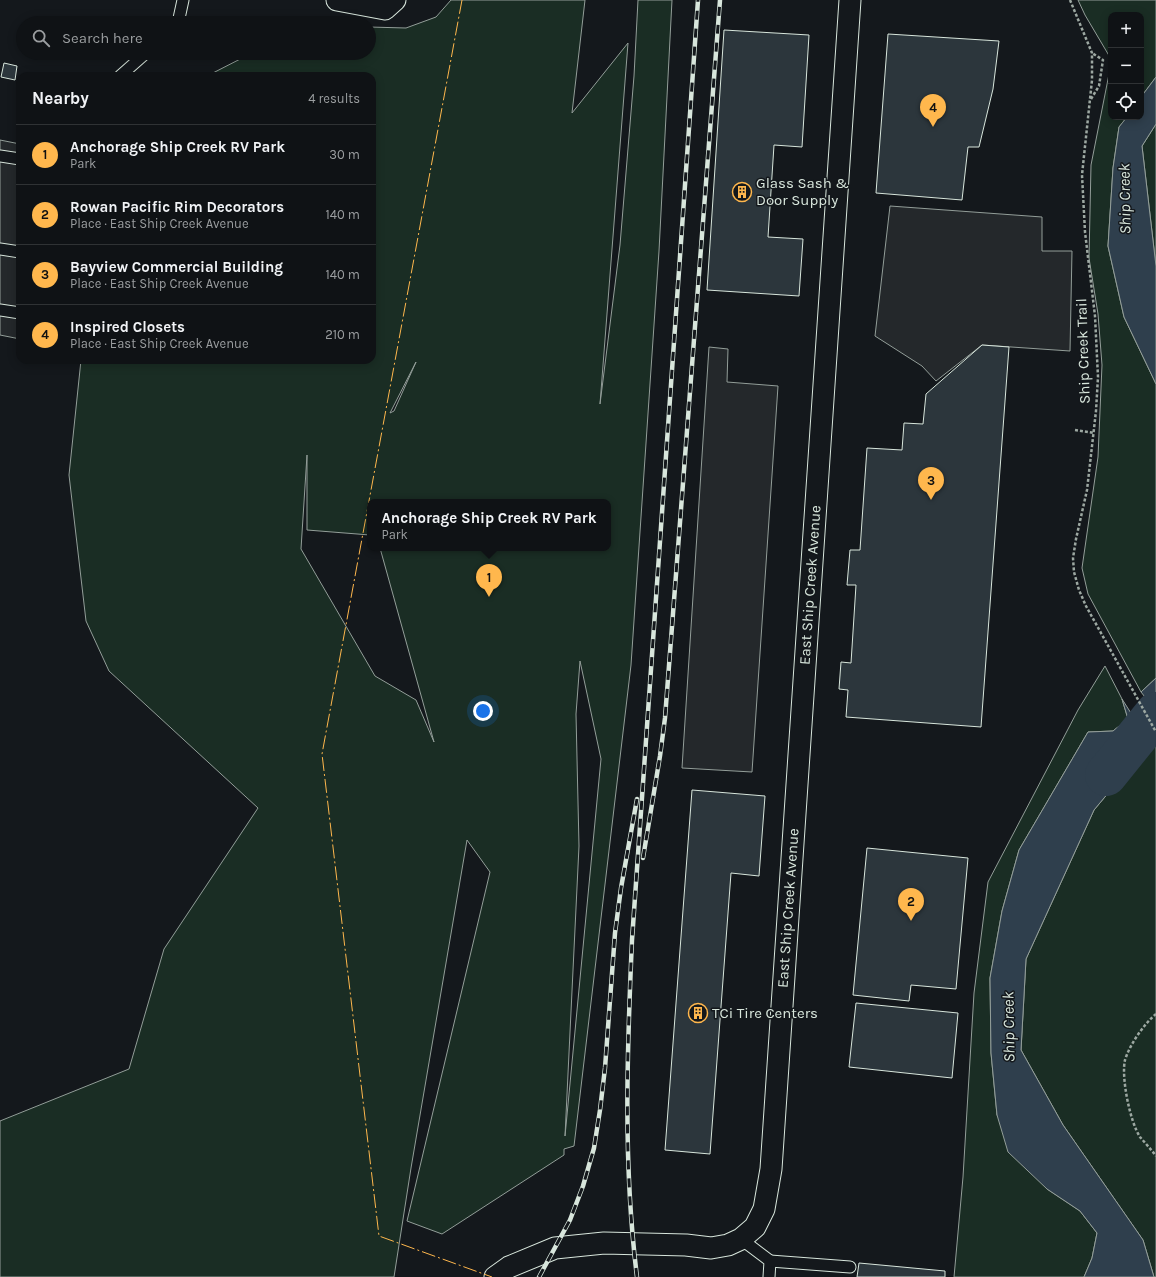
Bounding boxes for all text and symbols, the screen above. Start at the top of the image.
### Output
map controls [1108,12,1144,120]
button: + [1108,12,1144,48]
search box [16,16,376,60]
icon: search [30,27,52,49]
text: Search here [62,29,143,47]
button: − [1108,48,1144,84]
button: locate [1108,84,1144,120]
text: Nearby [32,88,89,108]
text: 4 results [308,91,360,106]
pin: 4 [920,94,946,127]
text: Anchorage Ship Creek RV Park [70,138,285,156]
text: 1 [43,147,47,162]
text: 30 m [329,147,360,162]
text: Park [70,156,96,171]
water label: Ship Creek [1114,162,1135,235]
place label: Glass Sash & Door Supply [756,174,849,209]
building icon: Glass Sash & Door Supply [731,181,753,203]
text: Rowan Pacific Rim Decorators [70,198,284,216]
text: 2 [41,207,49,222]
text: 140 m [325,207,360,222]
text: Place · East Ship Creek Avenue [70,216,249,231]
text: Bayview Commercial Building [70,258,283,276]
text: 3 [41,267,49,282]
text: 140 m [325,267,360,282]
text: Place · East Ship Creek Avenue [70,276,249,291]
street label: Ship Creek Trail [1072,298,1094,404]
text: Inspired Closets [70,318,185,336]
text: 4 [41,327,49,342]
text: 210 m [325,327,360,342]
text: Place · East Ship Creek Avenue [70,336,249,351]
pin: 3 [918,467,944,500]
popup [367,499,611,551]
street label: East Ship Creek Avenue [795,505,825,665]
text: Anchorage Ship Creek RV Park [381,509,597,527]
text: Park [381,527,408,542]
pin: 1 [476,564,502,597]
your location [473,701,493,721]
street label: East Ship Creek Avenue [773,828,803,988]
pin: 2 [898,888,924,921]
water label: Ship Creek [998,990,1019,1063]
building icon: TCi Tire Centers [687,1002,709,1024]
place label: TCi Tire Centers [712,1004,818,1022]

